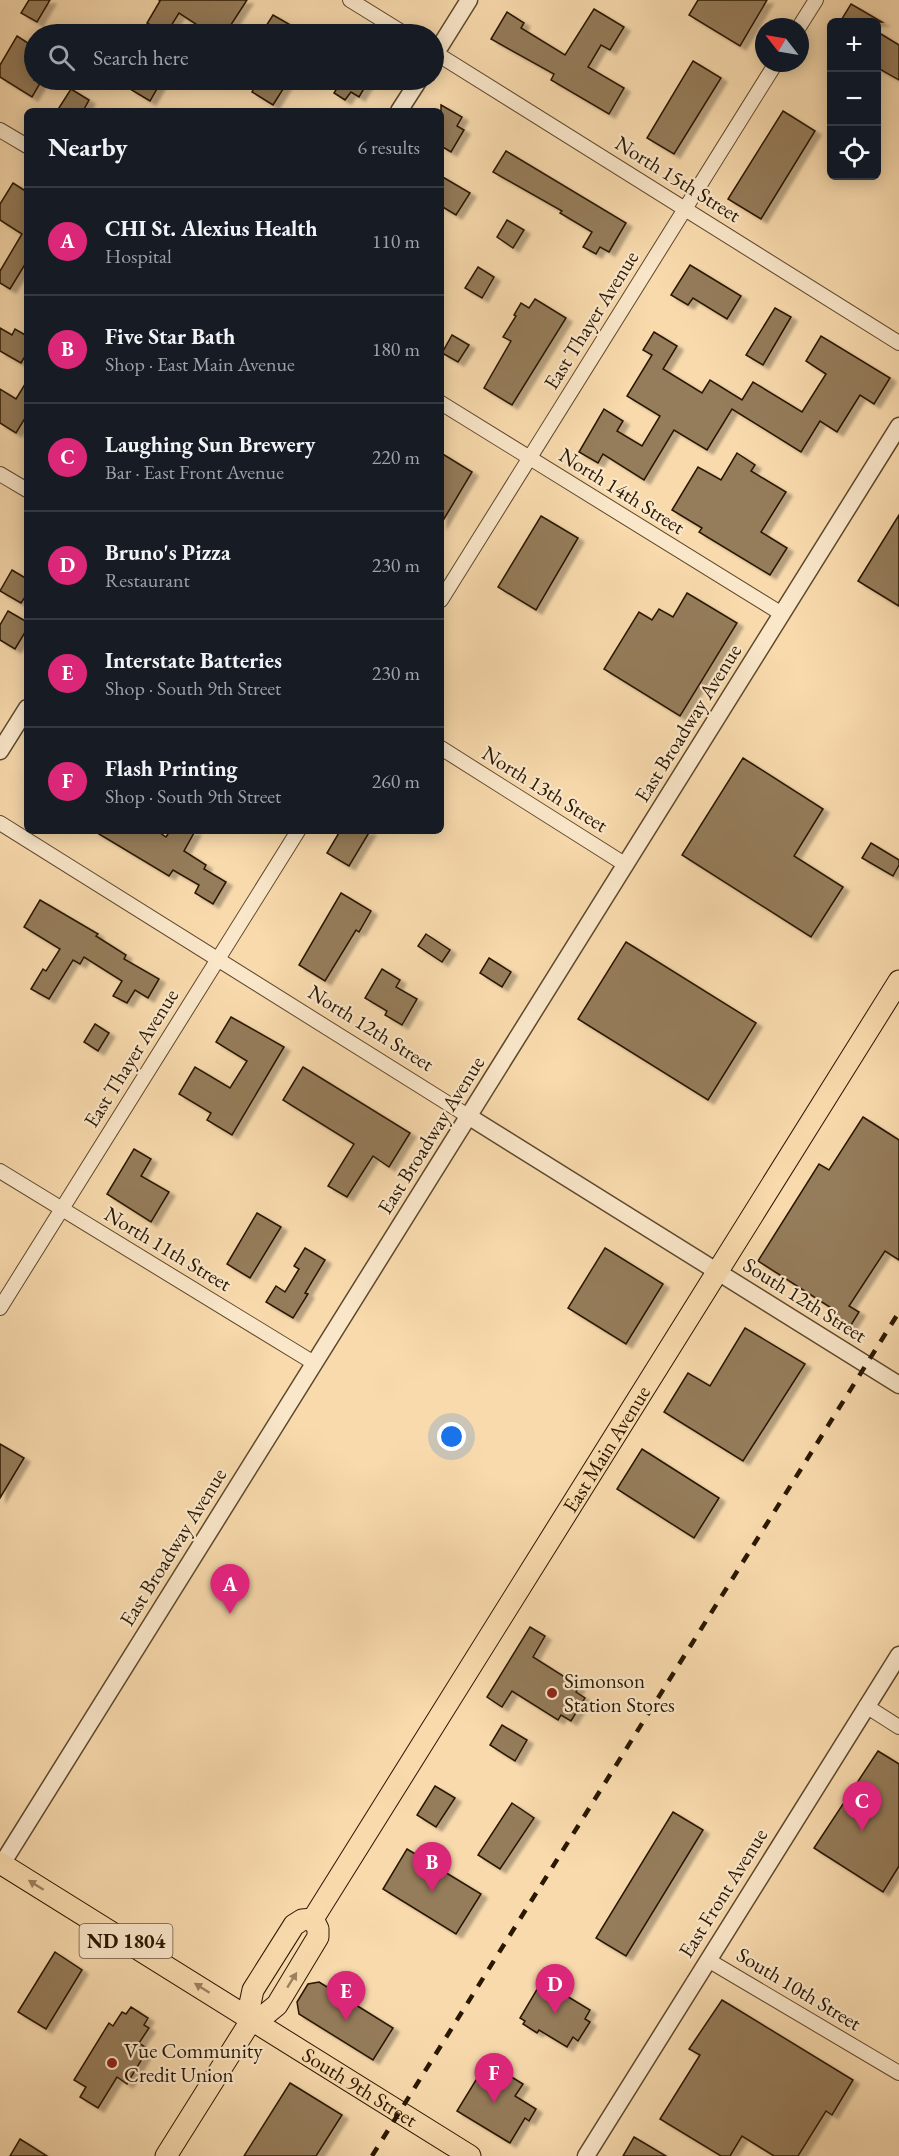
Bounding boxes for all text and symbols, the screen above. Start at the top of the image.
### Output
north arrow [755,18,809,72]
map controls [827,18,881,180]
button: + [827,18,881,72]
search box [24,24,444,90]
icon: search [45,41,78,74]
text: Search here [93,43,188,72]
button: − [827,72,881,126]
button: locate [827,126,881,180]
street label: North 15th Street [610,129,747,228]
text: Nearby [48,130,128,164]
text: 6 results [357,134,420,160]
text: CHI St. Alexius Health [105,214,318,243]
text: A [60,228,75,254]
text: 110 m [372,228,420,254]
text: Hospital [105,243,172,269]
street label: East Thayer Avenue [537,245,644,394]
text: Five Star Bath [105,322,235,351]
text: B [61,336,74,362]
text: 180 m [372,336,420,362]
text: Shop · East Main Avenue [105,351,295,377]
text: Laughing Sun Brewery [105,430,315,459]
street label: North 14th Street [554,441,691,540]
text: C [60,444,75,470]
text: 220 m [372,444,420,470]
text: Bar · East Front Avenue [105,459,284,485]
text: Bruno's Pizza [105,538,231,567]
text: D [60,552,75,578]
text: 230 m [372,552,420,578]
text: Restaurant [105,567,190,593]
street label: East Broadway Avenue [628,639,747,807]
text: Interstate Batteries [105,646,282,675]
text: E [62,660,73,686]
text: 230 m [372,660,420,686]
text: Shop · South 9th Street [105,675,281,701]
street label: North 13th Street [477,739,614,838]
text: Flash Printing [105,754,238,783]
text: F [62,768,73,794]
text: 260 m [372,768,420,794]
text: Shop · South 9th Street [105,783,281,809]
street label: North 12th Street [303,978,440,1077]
street label: East Thayer Avenue [77,983,184,1132]
street label: East Broadway Avenue [371,1051,490,1219]
street label: North 11th Street [100,1200,237,1297]
street label: South 12th Street [738,1251,872,1349]
street label: East Main Avenue [556,1380,656,1518]
your location [437,1422,466,1451]
street label: East Broadway Avenue [114,1463,232,1631]
pin: A [210,1564,250,1614]
place label: Simonson Station Stores [564,1667,675,1718]
marker: Simonson Station Stores [545,1686,559,1700]
pin: C [842,1782,882,1831]
street label: East Front Avenue [672,1823,773,1962]
pin: B [412,1842,452,1892]
one-way arrow [28,1880,44,1891]
road number: ND 1804 [80,1924,172,1958]
street label: South 10th Street [732,1941,867,2037]
pin: D [536,1964,574,2014]
one-way arrow [287,1972,298,1988]
pin: E [326,1972,366,2021]
one-way arrow [194,1982,210,1993]
place label: Vue Community Credit Union [124,2037,263,2088]
street label: South 9th Street [297,2041,423,2133]
pin: F [474,2054,514,2103]
marker: Vue Community Credit Union [105,2056,119,2070]

